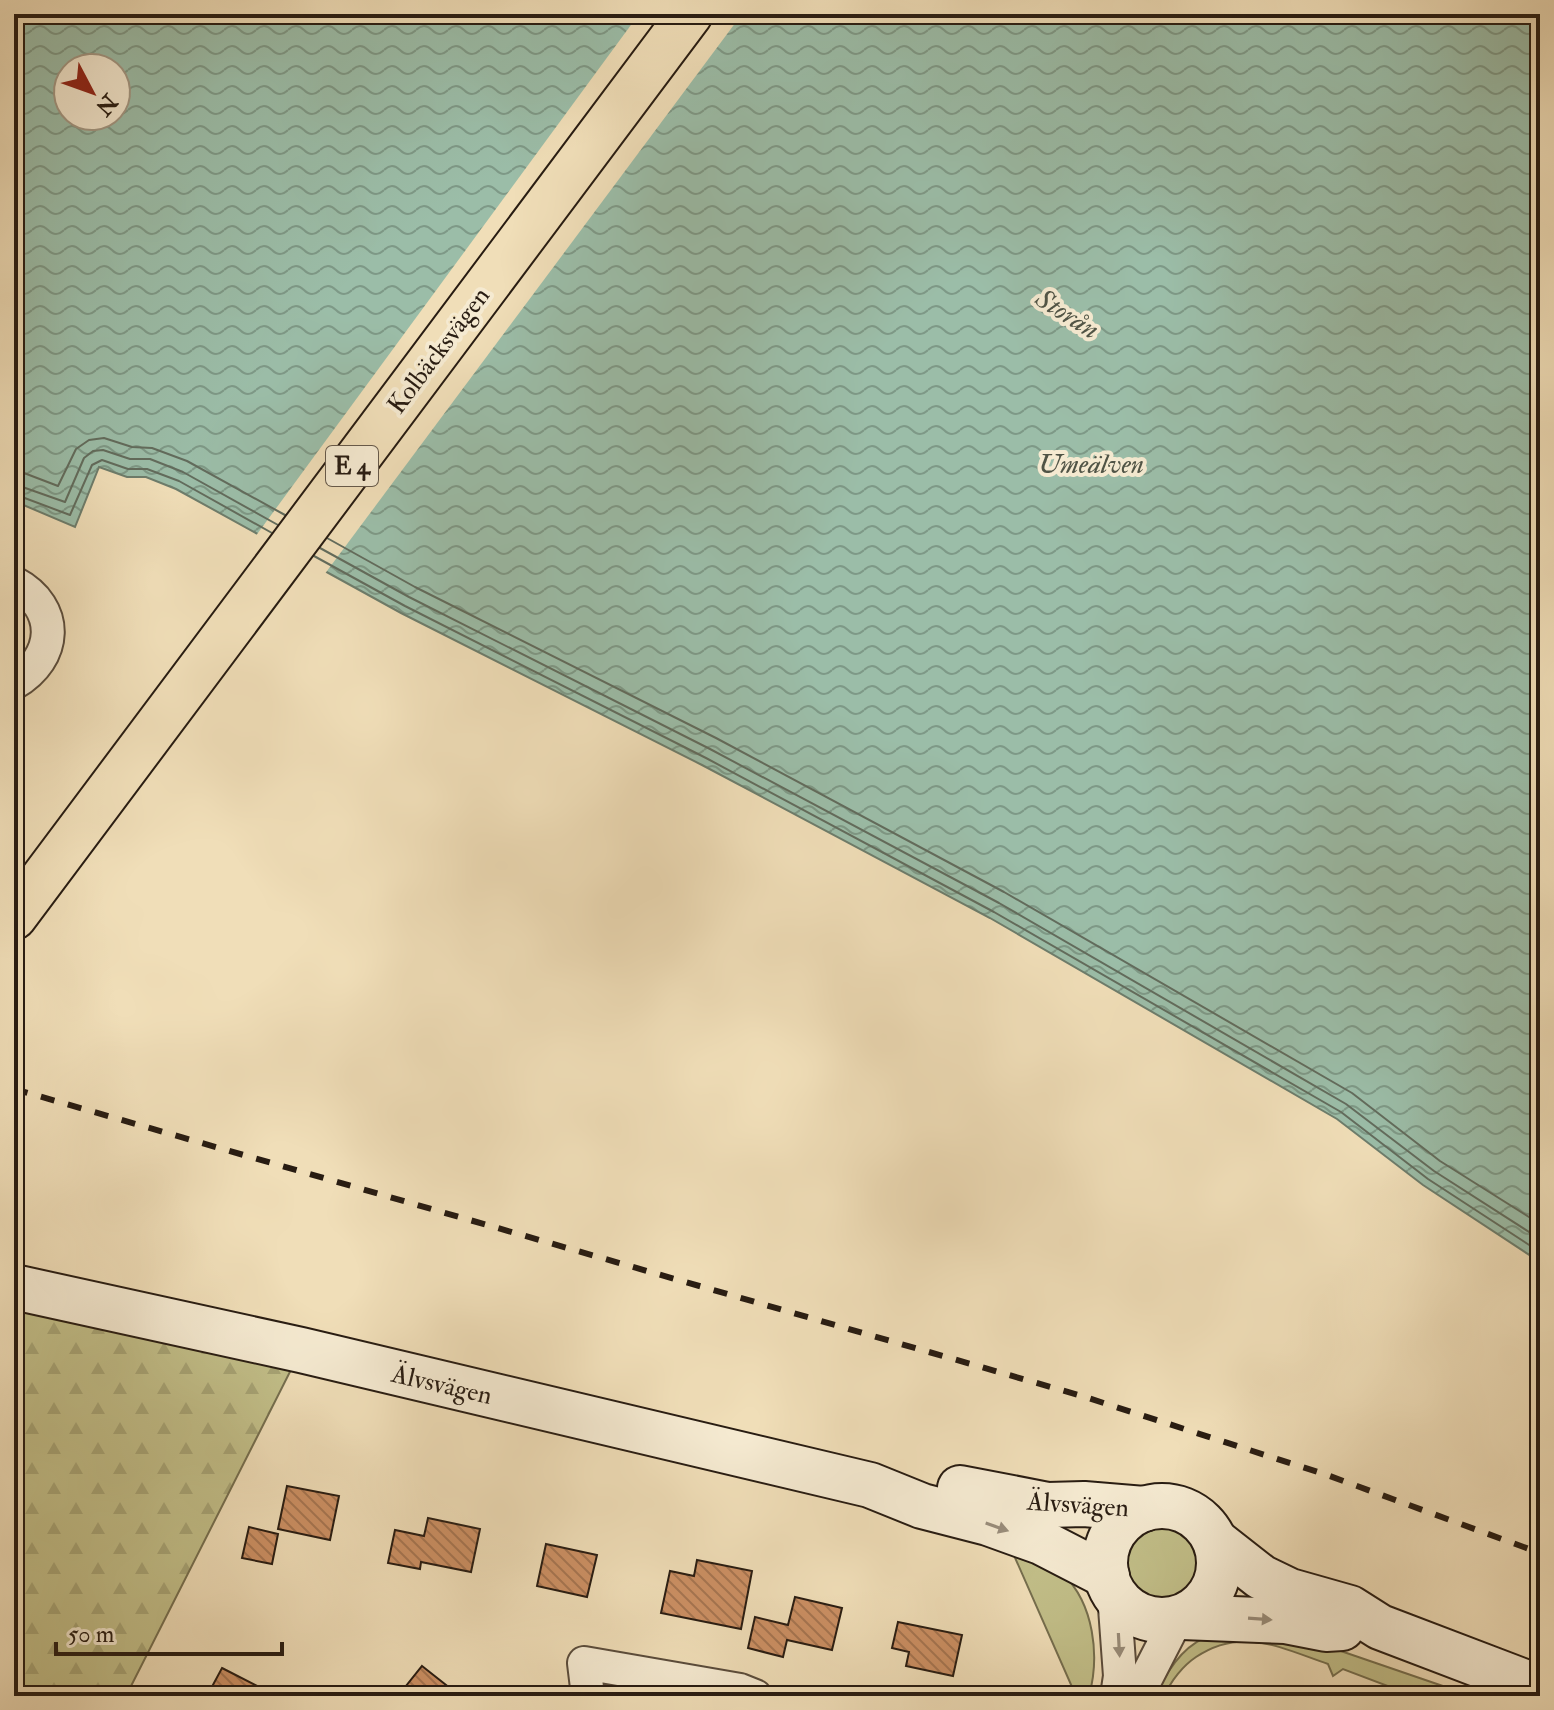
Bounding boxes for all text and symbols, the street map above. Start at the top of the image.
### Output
north arrow [52,52,132,132]
text: N [89,87,124,121]
street label: Kolbäcksvägen [381,281,497,420]
water label: Storån [1028,281,1106,347]
road number: E 4 [326,446,378,486]
water label: Umeälven [1038,447,1144,482]
street label: Älvsvägen [387,1357,495,1412]
street label: Älvsvägen [1025,1484,1130,1525]
one-way arrow [985,1521,1009,1533]
scale bar [56,1606,282,1656]
one-way arrow [1248,1613,1273,1626]
text: 50 m [68,1619,115,1650]
one-way arrow [1112,1633,1125,1658]

